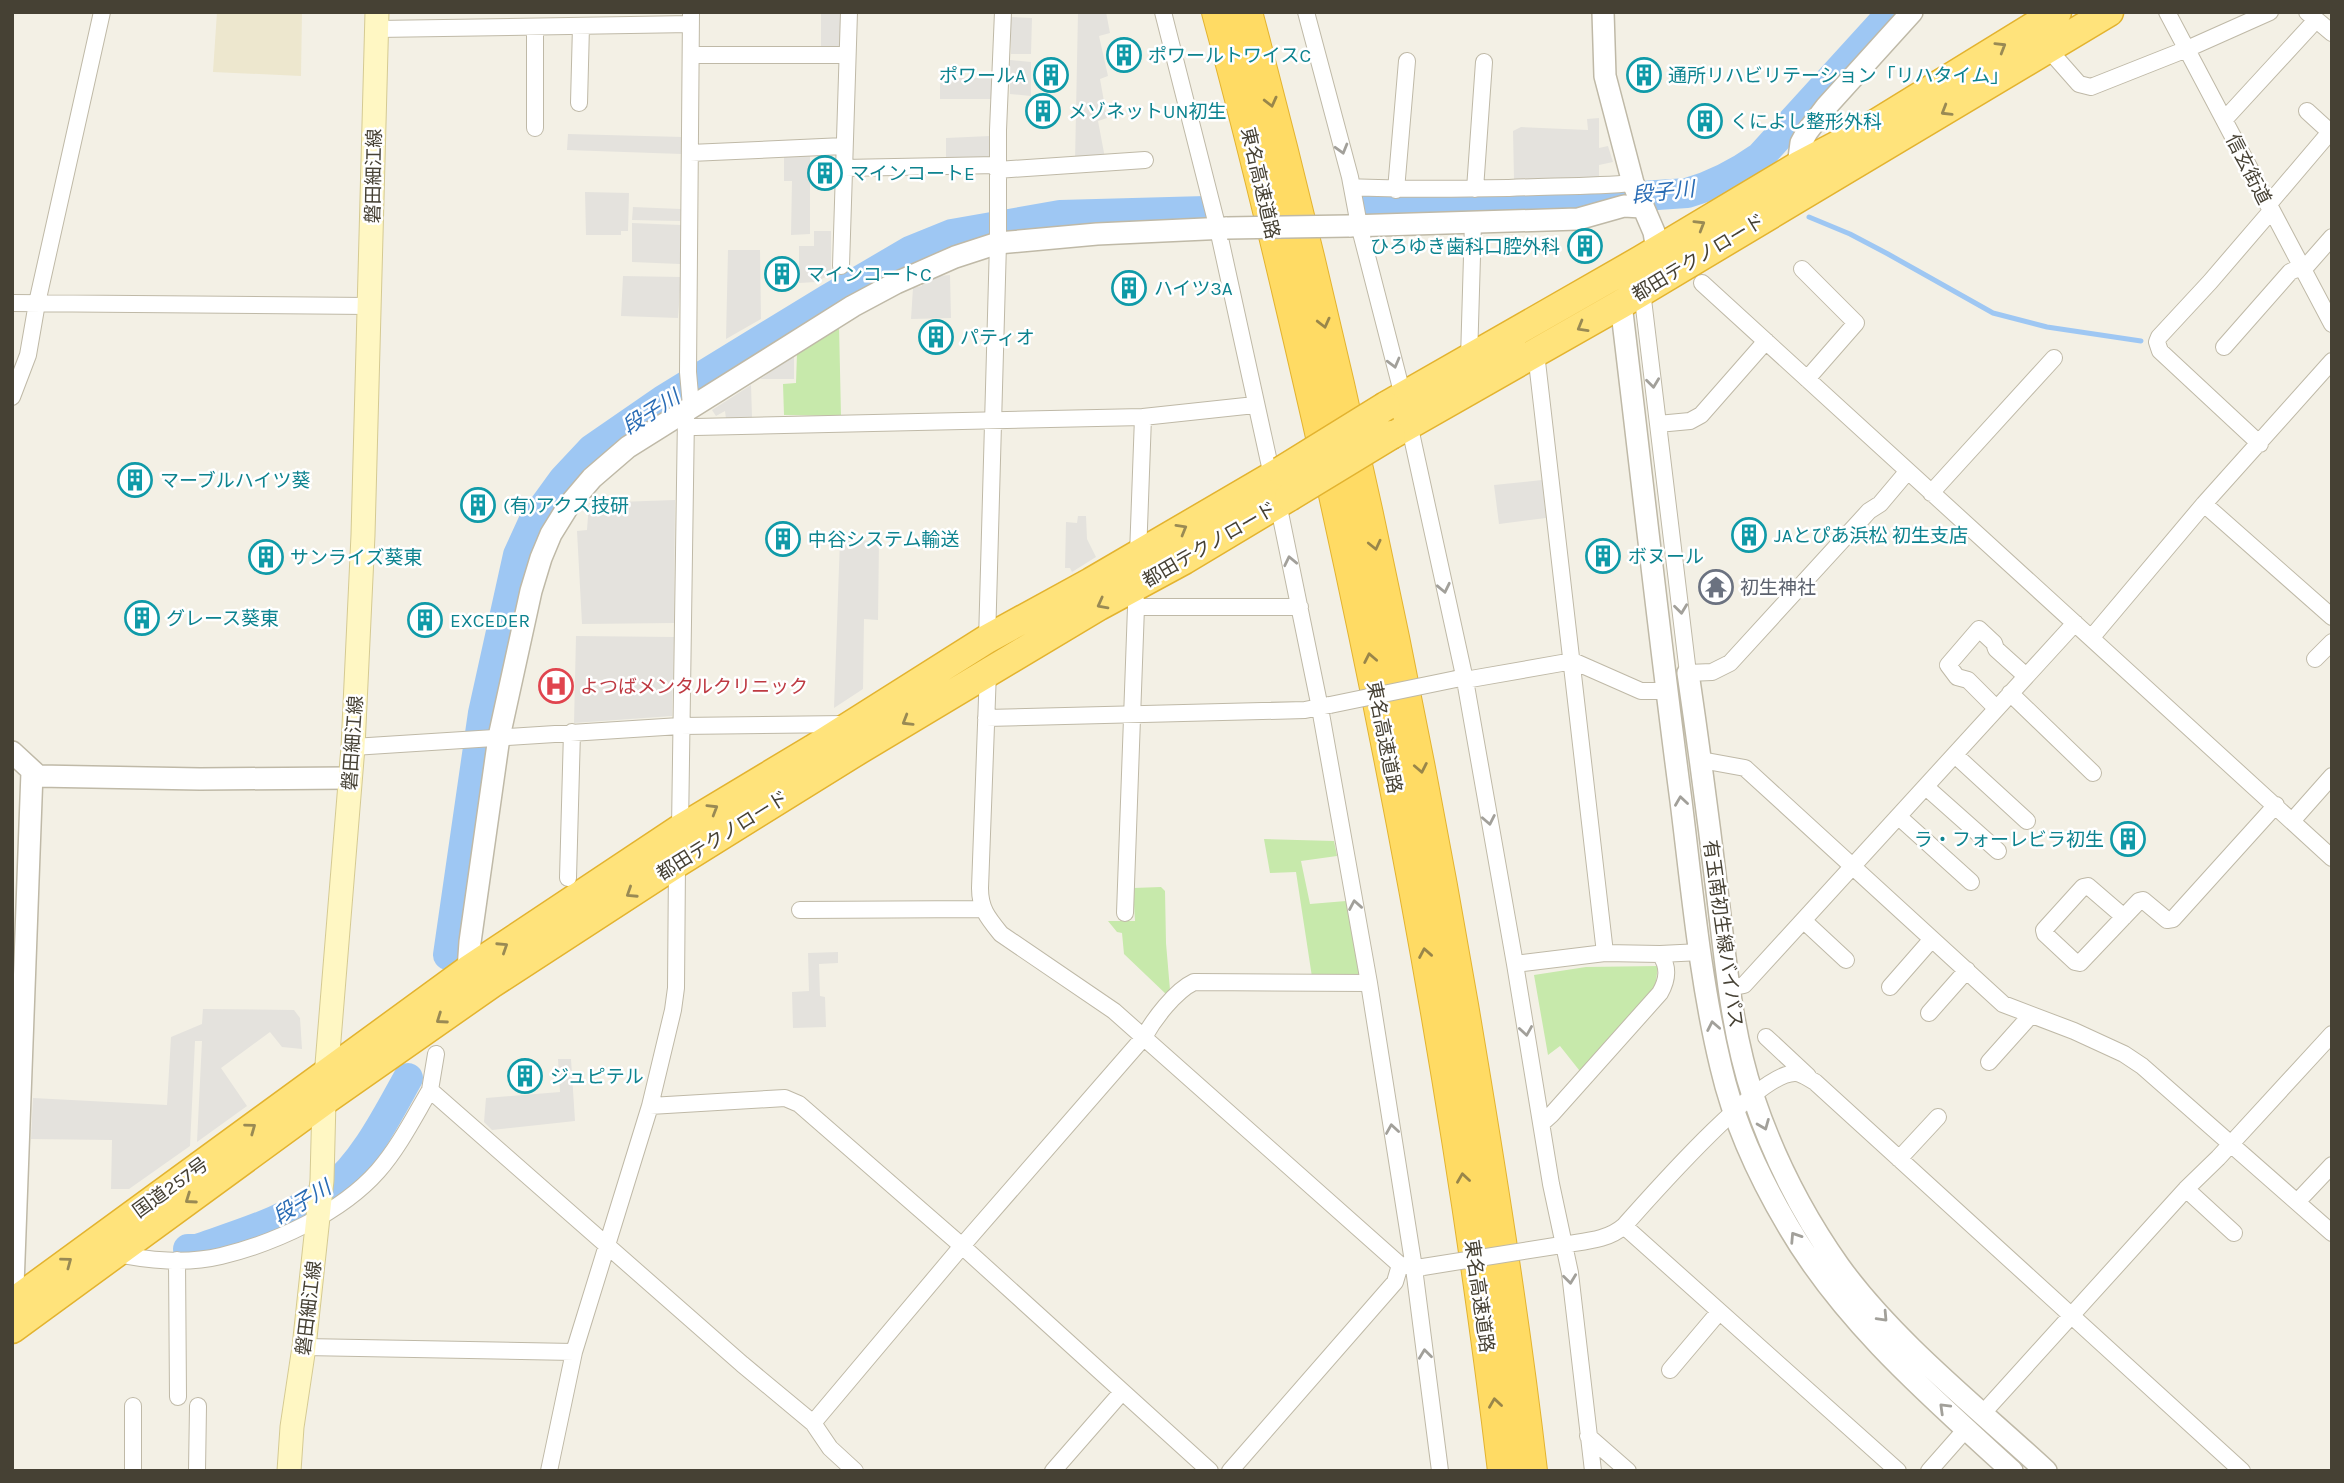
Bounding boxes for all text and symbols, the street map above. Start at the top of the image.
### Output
building icon: ポワールトワイスC [1105,36,1143,74]
one-way arrow [1994,42,2007,55]
place label: ポワールトワイスC [1148,45,1311,67]
building icon: ポワールA [1032,56,1070,94]
building icon: 通所リハビリテーション「リハタイム」 [1625,56,1663,94]
place label: ポワールA [939,65,1026,87]
place label: 通所リハビリテーション「リハタイム」 [1668,65,2009,87]
building icon: メゾネットUN初生 [1024,92,1062,130]
one-way arrow [1263,96,1277,108]
place label: メゾネットUN初生 [1068,101,1226,123]
building icon: くによし整形外科 [1686,102,1724,140]
one-way arrow [1941,103,1954,116]
place label: くによし整形外科 [1730,111,1882,133]
street label: 東名高速道路 [1236,125,1284,241]
street label: 磐田細江線 [362,128,386,224]
street label: 信玄街道 [2221,131,2275,208]
one-way arrow [1333,143,1348,155]
building icon: マインコートE [806,154,844,192]
place label: マインコートE [850,163,975,185]
water label: 段子川 [1630,177,1698,207]
street label: 都田テクノロード [1628,210,1769,306]
one-way arrow [1693,220,1706,233]
building icon: ひろゆき歯科口腔外科 [1566,227,1604,265]
place label: ひろゆき歯科口腔外科 [1370,236,1560,258]
building icon: マインコートC [763,255,801,293]
place label: マインコートC [806,264,932,286]
building icon: ハイツ3A [1110,269,1148,307]
place label: ハイツ3A [1154,278,1233,300]
one-way arrow [1316,317,1330,329]
building icon: パティオ [917,318,955,356]
one-way arrow [1576,319,1589,332]
place label: パティオ [960,327,1035,349]
one-way arrow [1386,356,1400,368]
one-way arrow [1645,377,1660,389]
water label: 段子川 [618,384,686,439]
building icon: マーブルハイツ葵 [116,461,154,499]
place label: マーブルハイツ葵 [160,470,310,492]
building icon: (有)アクス技研 [459,486,497,524]
place label: (有)アクス技研 [503,495,629,517]
street label: 都田テクノロード [1139,498,1280,592]
building icon: JAとぴあ浜松 初生支店 [1730,516,1768,554]
building icon: 中谷システム輸送 [764,520,802,558]
one-way arrow [1175,524,1187,537]
place label: JAとぴあ浜松 初生支店 [1774,525,1968,547]
place label: 中谷システム輸送 [808,529,959,551]
building icon: ボヌール [1584,537,1622,575]
building icon: サンライズ葵東 [247,538,285,576]
one-way arrow [1367,539,1382,551]
place label: ボヌール [1628,546,1704,568]
place label: サンライズ葵東 [290,547,422,569]
one-way arrow [1284,555,1299,567]
temple icon: 初生神社 [1697,568,1735,606]
place label: 初生神社 [1740,577,1816,599]
one-way arrow [1436,582,1451,594]
one-way arrow [1097,596,1109,609]
building icon: グレース葵東 [123,599,161,637]
building icon: EXCEDER [406,601,444,639]
one-way arrow [1673,603,1688,615]
place label: グレース葵東 [166,608,279,630]
place label: EXCEDER [450,610,530,632]
one-way arrow [1363,652,1378,664]
hospital icon: よつばメンタルクリニック [537,667,575,705]
place label: よつばメンタルクリニック [580,676,808,698]
street label: 東名高速道路 [1362,679,1406,795]
street label: 磐田細江線 [339,695,367,791]
one-way arrow [902,713,915,726]
one-way arrow [1412,762,1427,774]
street label: 都田テクノロード [653,787,792,885]
one-way arrow [1673,795,1688,807]
one-way arrow [706,804,719,817]
one-way arrow [1480,814,1495,826]
building icon: ラ・フォーレビラ初生 [2109,820,2147,858]
place label: ラ・フォーレビラ初生 [1914,829,2104,851]
street label: 有玉南初生線バイパス [1699,839,1747,1030]
one-way arrow [626,885,639,898]
one-way arrow [1348,899,1363,911]
one-way arrow [495,942,508,955]
one-way arrow [1418,948,1433,959]
one-way arrow [436,1011,449,1023]
one-way arrow [1706,1021,1721,1032]
one-way arrow [1518,1026,1533,1037]
building icon: ジュピテル [506,1057,544,1095]
place label: ジュピテル [550,1066,644,1088]
one-way arrow [1756,1119,1770,1131]
one-way arrow [1385,1123,1400,1135]
one-way arrow [243,1124,256,1136]
street label: 国道257号 [129,1153,213,1222]
one-way arrow [1456,1172,1471,1184]
water label: 段子川 [269,1174,337,1229]
one-way arrow [185,1190,198,1203]
one-way arrow [1791,1232,1803,1245]
street label: 東名高速道路 [1460,1238,1498,1354]
one-way arrow [59,1258,72,1271]
street label: 磐田細江線 [292,1260,326,1357]
one-way arrow [1563,1274,1578,1285]
one-way arrow [1875,1309,1888,1322]
one-way arrow [1417,1349,1432,1360]
one-way arrow [1487,1397,1502,1409]
one-way arrow [1939,1403,1952,1416]

